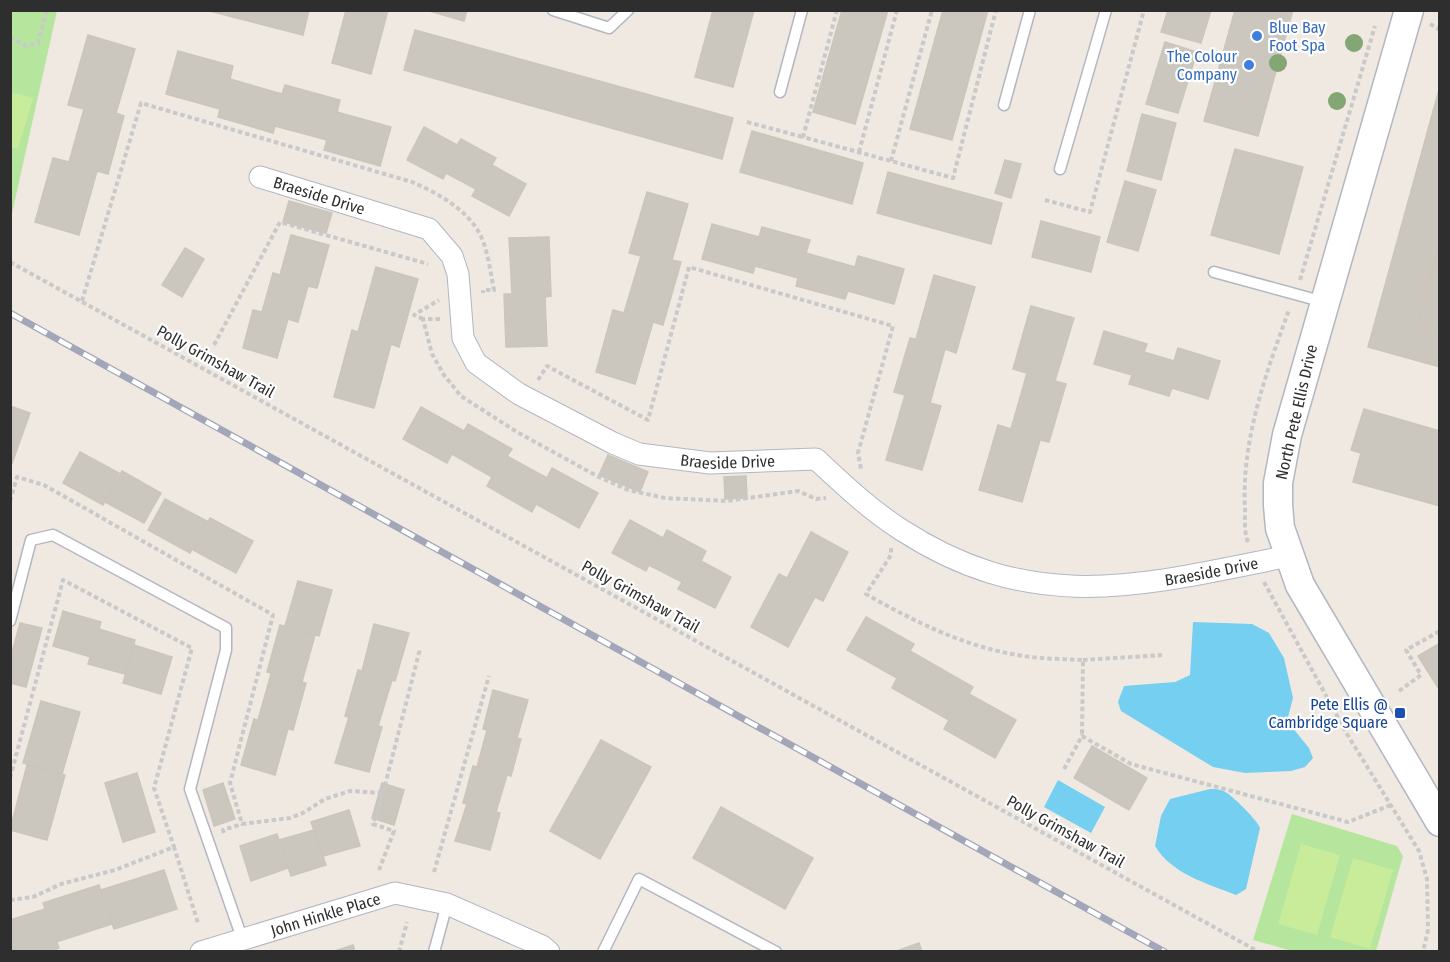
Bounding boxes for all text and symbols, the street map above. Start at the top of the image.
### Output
place label: Blue Bay Foot Spa [1269,18,1326,55]
marker: Blue Bay Foot Spa [1250,29,1264,43]
place label: The Colour Company [1167,47,1238,84]
marker: The Colour Company [1242,58,1256,72]
street label: Braeside Drive [271,173,367,219]
street label: Polly Grimshaw Trail [153,321,278,402]
street label: North Pete Ellis Drive [1272,343,1321,481]
street label: Braeside Drive [679,450,775,473]
street label: Braeside Drive [1163,553,1260,590]
street label: Polly Grimshaw Trail [578,556,703,637]
place label: Pete Ellis @ Cambridge Square [1268,695,1388,732]
marker: Pete Ellis @ Cambridge Square [1393,706,1407,720]
street label: Polly Grimshaw Trail [1003,791,1128,872]
street label: John Hinkle Place [268,889,383,940]

